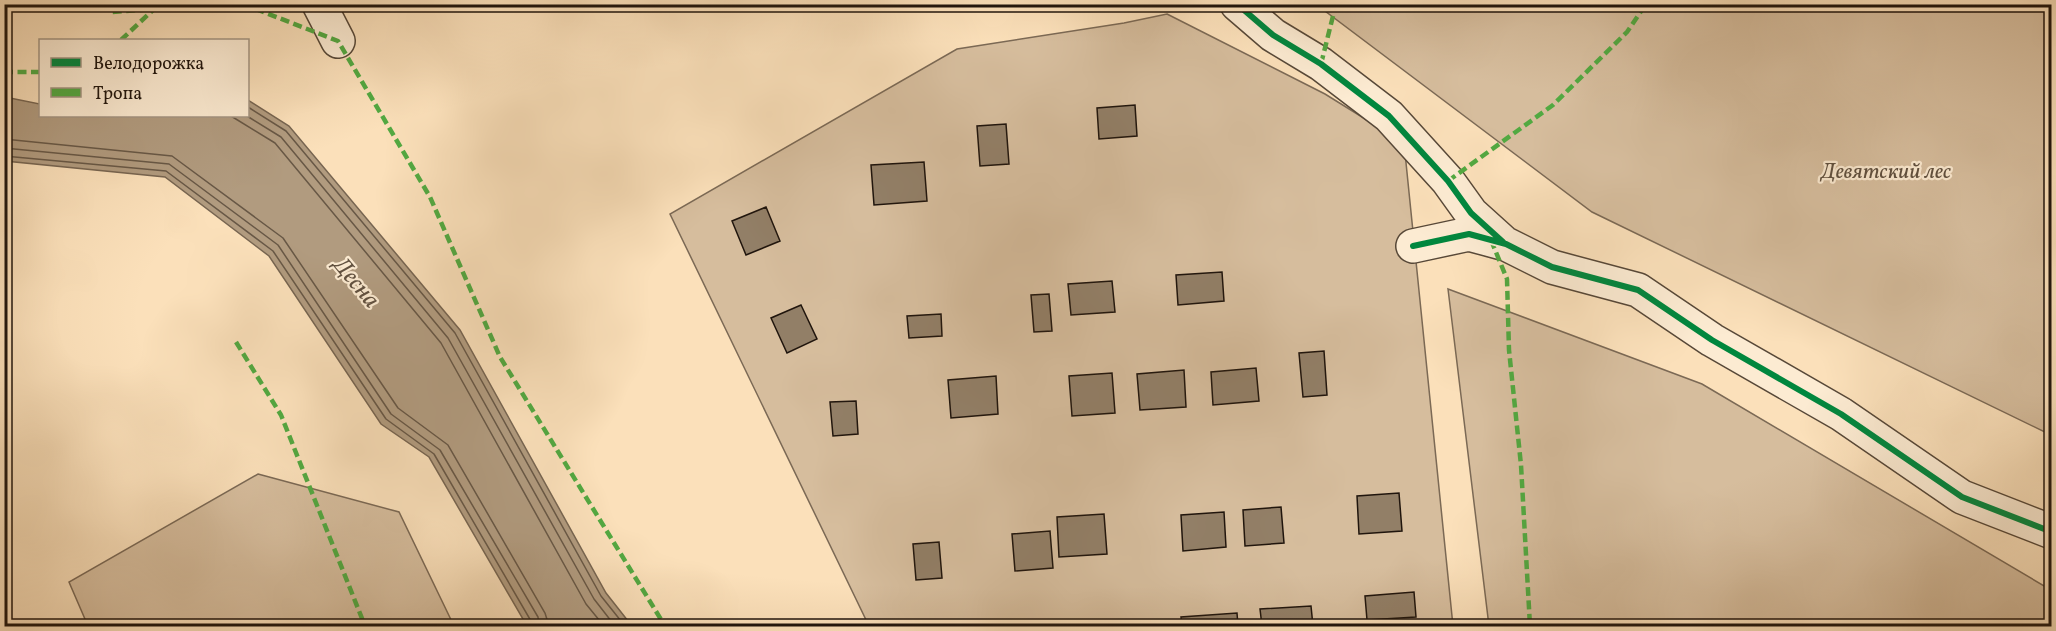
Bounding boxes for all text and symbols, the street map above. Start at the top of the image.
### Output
legend [39,39,249,117]
text: Велодорожка [93,52,204,77]
text: Тропа [93,82,142,107]
park label: Девятский лес [1819,157,1951,188]
water label: Десна [323,249,387,316]

